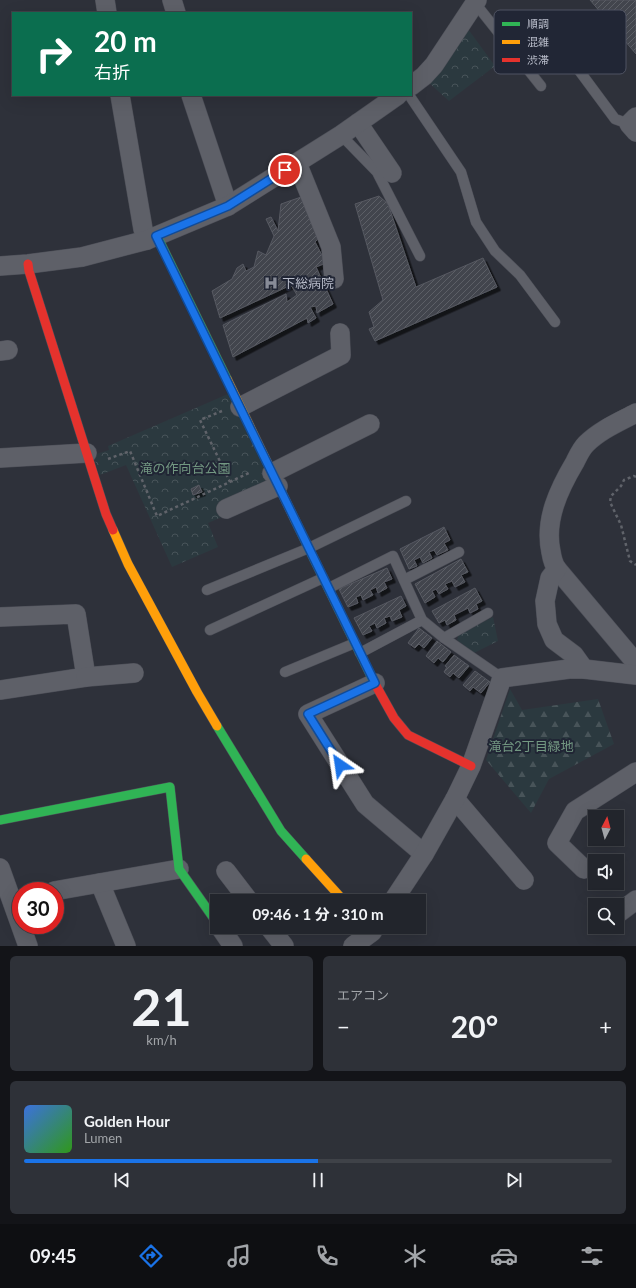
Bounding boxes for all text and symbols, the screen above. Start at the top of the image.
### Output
legend [494,10,626,74]
text: 順調 [527,17,549,30]
text: 20 m [94,24,157,58]
icon: right [28,28,80,80]
text: 混雑 [527,35,549,48]
text: 渋滞 [527,53,549,66]
text: 右折 [94,61,130,83]
pin [268,153,302,187]
icon: arrive [274,159,296,181]
hospital icon: 下総病院 [263,275,279,291]
place label: 下総病院 [282,275,334,291]
park label: 滝の作向台公園 [139,460,231,476]
park label: 滝台2丁目緑地 [488,738,574,754]
position arrow [319,744,361,786]
north arrow [588,810,624,846]
map controls [588,810,624,934]
button: sound [588,854,624,890]
speed limit sign: 30 [12,882,64,934]
button: search [588,898,624,934]
text: 09:46 · 1 分 · 310 m [252,905,384,923]
text: 21 [131,975,192,1037]
text: エアコン [337,987,389,1003]
text: 20° [451,1008,498,1044]
text: − [337,1013,350,1040]
text: + [599,1013,612,1040]
text: km/h [146,1032,177,1048]
text: Golden Hour [84,1112,170,1130]
text: Lumen [84,1130,122,1146]
icon: previous [111,1169,133,1191]
icon: pause [307,1169,329,1191]
icon: next [503,1169,525,1191]
icon: directions [137,1242,165,1270]
icon: music [225,1242,253,1270]
icon: phone [313,1242,341,1270]
icon: climate [401,1242,429,1270]
icon: car [490,1242,518,1270]
icon: filters [578,1242,606,1270]
text: 09:45 [30,1245,77,1267]

